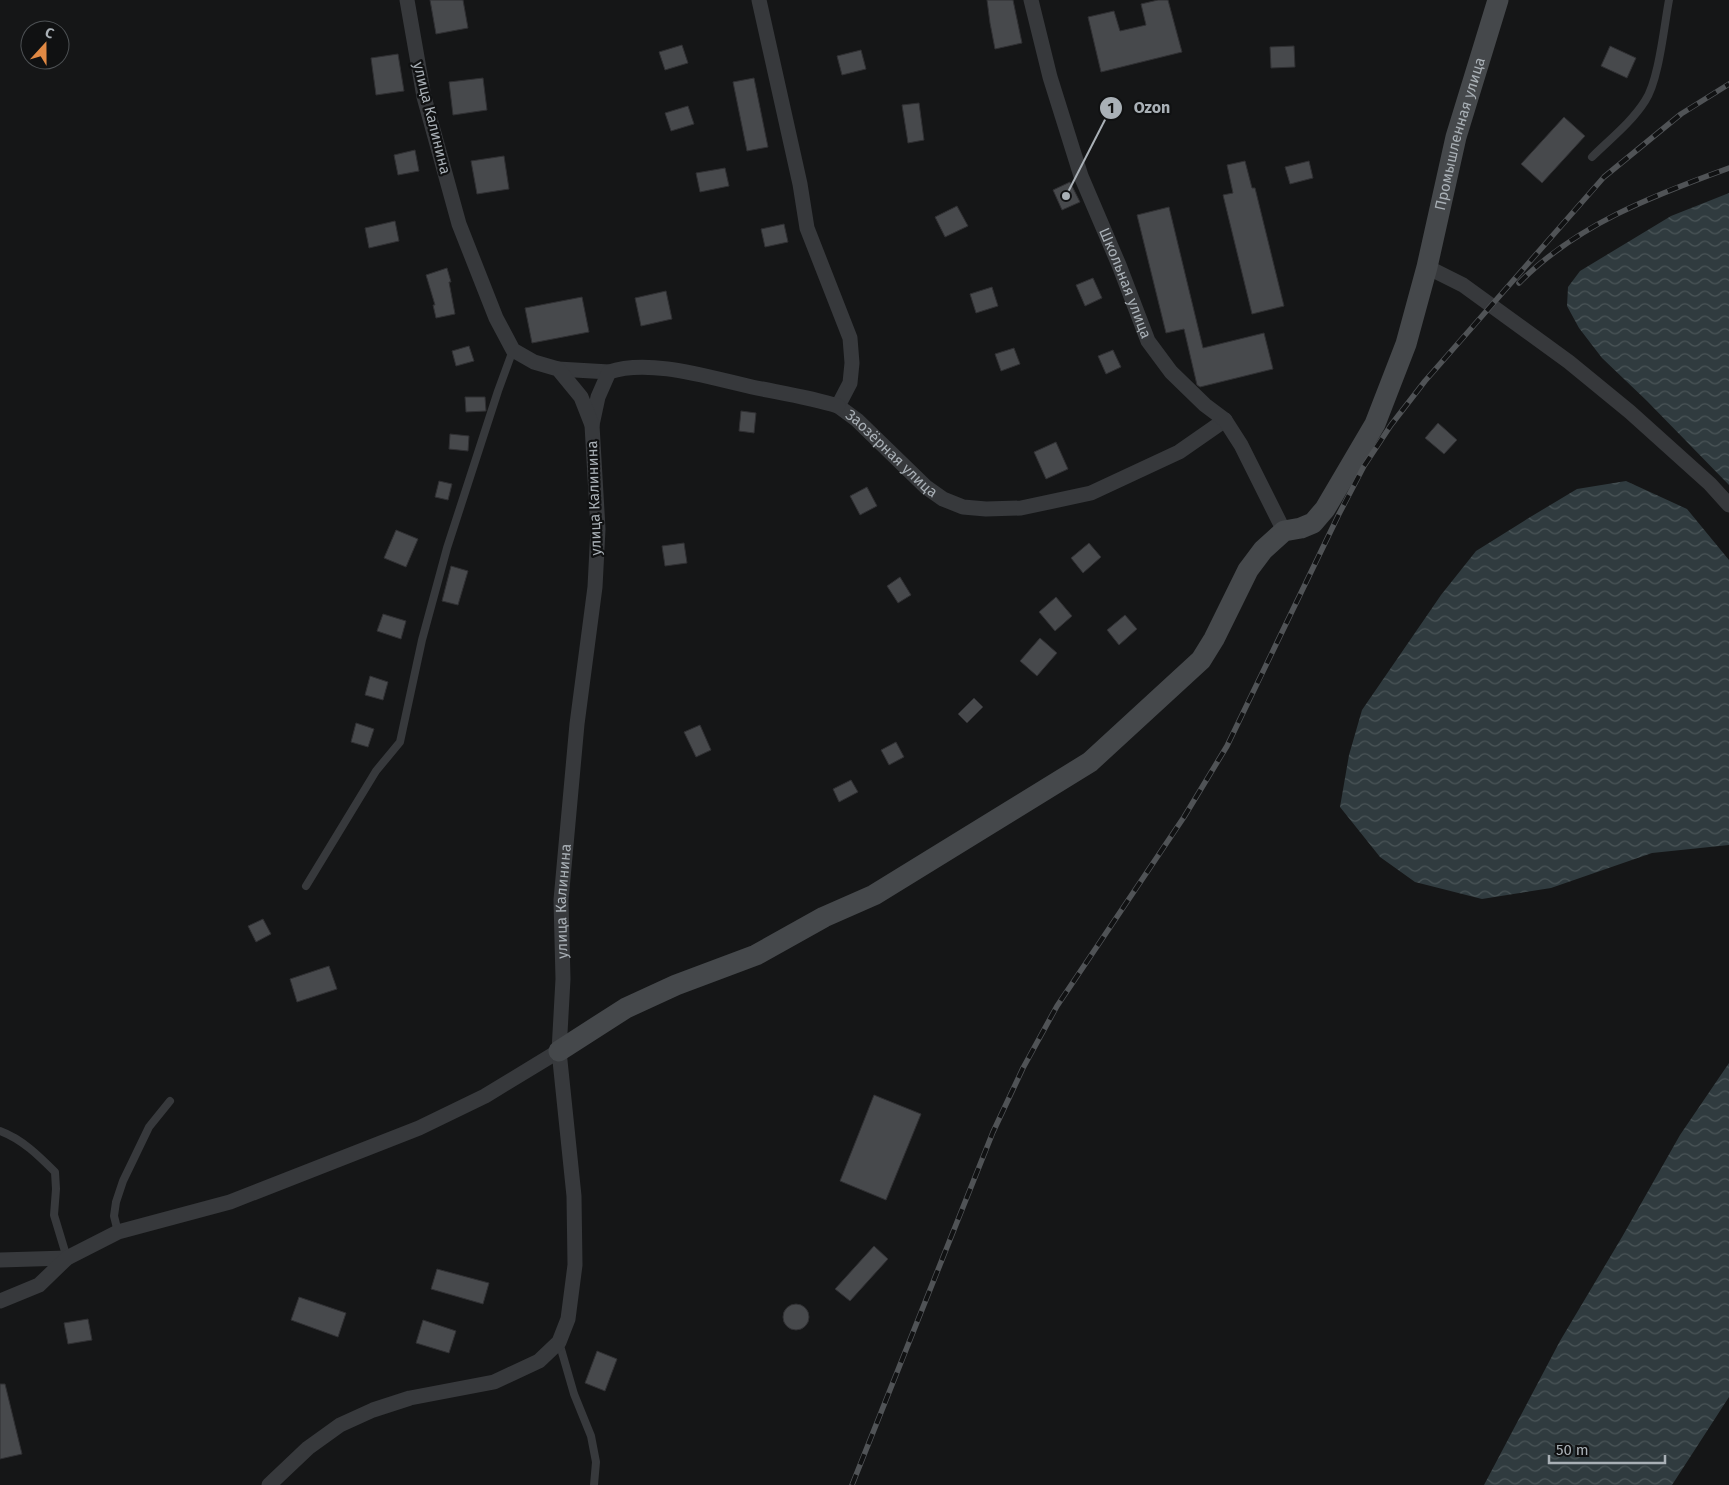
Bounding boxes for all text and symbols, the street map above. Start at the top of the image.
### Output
north arrow [20,20,70,70]
text: С [43,24,56,43]
street label: Промышленная улица [1431,55,1489,212]
street label: улица Калинина [409,60,455,176]
callout: Ozon [1099,92,1180,123]
text: Ozon [1134,98,1170,117]
text: 1 [1108,99,1114,117]
street label: Школьная улица [1095,225,1155,341]
street label: Заозёрная улица [842,406,941,501]
street label: улица Калинина [583,440,605,556]
street label: улица Калинина [552,843,575,959]
scale bar [1549,1432,1665,1464]
text: 50 m [1556,1441,1589,1459]

